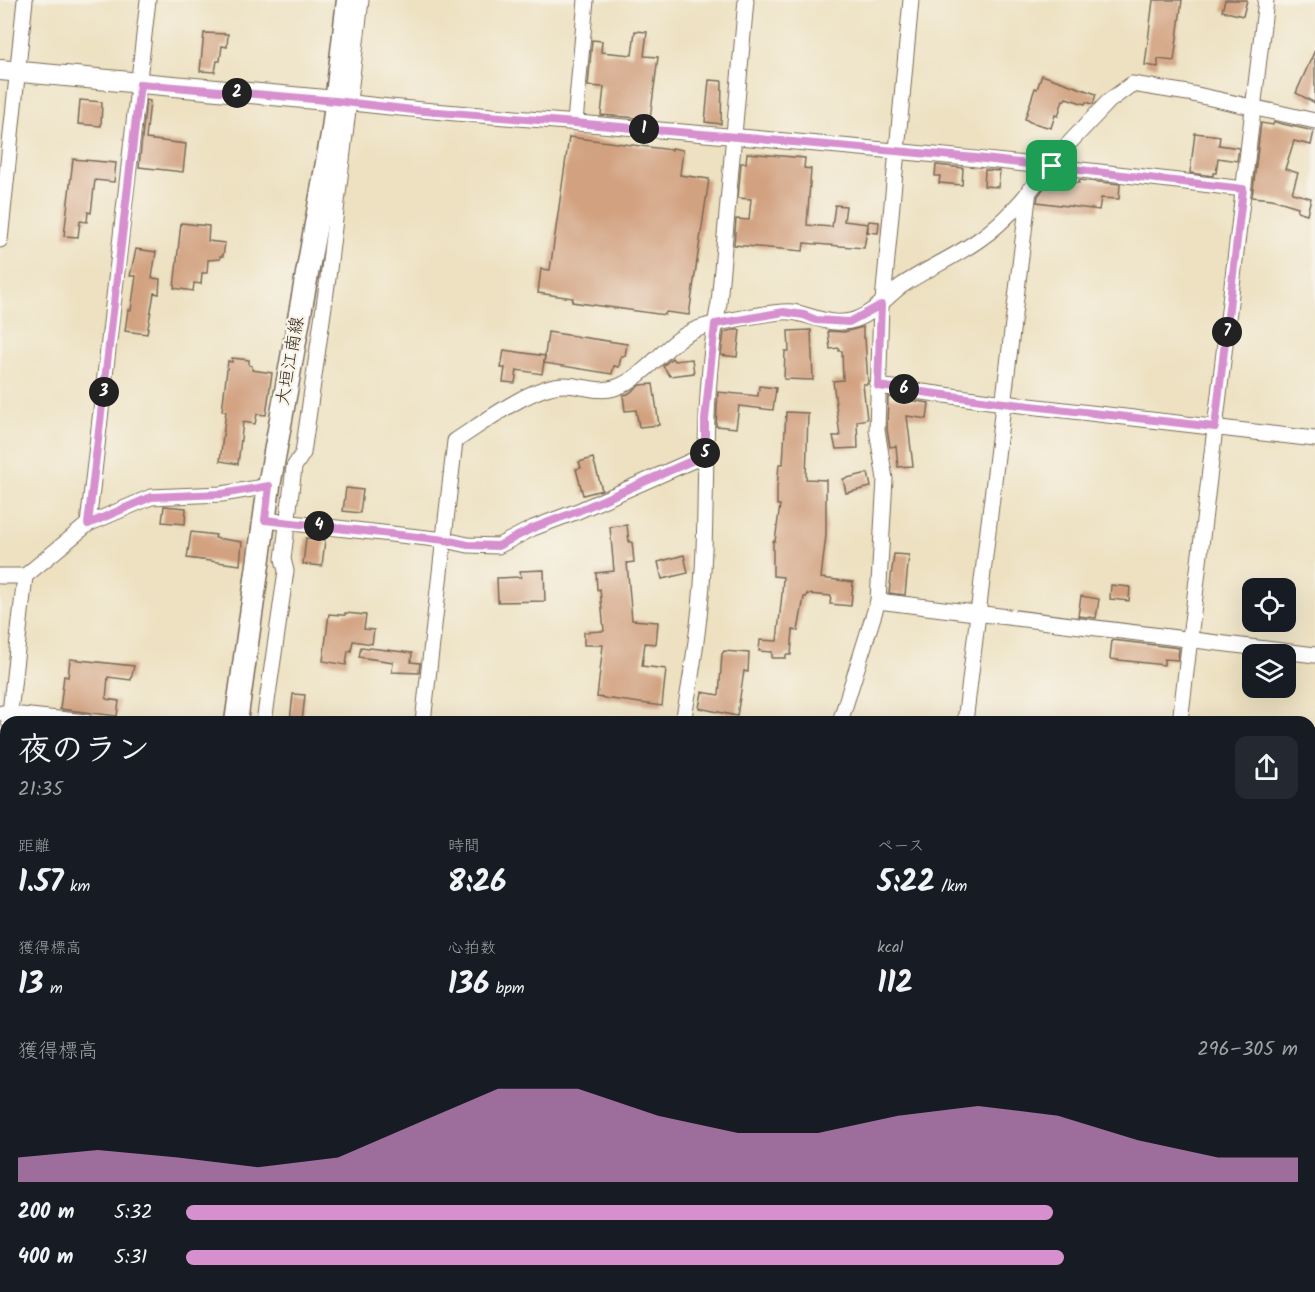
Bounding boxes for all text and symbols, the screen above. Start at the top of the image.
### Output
pin: 2 [222,78,252,108]
text: 2 [232,80,242,105]
pin: 1 [629,114,659,144]
text: 1 [642,116,646,141]
pin [1026,140,1077,191]
icon: arrive [1035,149,1068,182]
street label: 大垣江南線 [269,314,313,408]
pin: 7 [1212,317,1242,347]
text: 7 [1223,319,1231,344]
pin: 6 [889,374,919,404]
text: 6 [900,376,908,401]
pin: 3 [89,377,119,407]
text: 3 [100,379,108,404]
pin: 5 [690,438,720,468]
text: 5 [701,440,709,465]
pin: 4 [304,511,334,541]
text: 4 [315,513,323,538]
map controls [1242,578,1296,698]
button: locate [1242,578,1296,632]
button: layers [1242,644,1296,698]
text: 夜のラン [18,725,150,778]
button: share [1235,736,1298,799]
text: 21:35 [18,774,63,806]
text: 距離 [18,834,50,859]
text: 時間 [448,834,480,859]
text: ペース [877,834,924,859]
text: 1.57 [18,859,64,907]
text: 8:26 [448,859,507,907]
text: 5:22 [877,859,935,907]
text: km [64,874,90,899]
text: /km [935,874,967,899]
text: kcal [877,935,903,960]
text: 獲得標高 [18,936,82,961]
text: 心拍数 [448,936,496,961]
text: 112 [877,960,913,1008]
text: 13 [18,961,43,1009]
text: 136 [448,961,489,1009]
text: m [43,976,63,1001]
text: bpm [489,976,525,1001]
text: 296–305 m [1197,1034,1298,1066]
text: 獲得標高 [18,1036,98,1068]
text: 200 m [18,1197,74,1229]
text: 5:32 [114,1197,153,1229]
text: 400 m [18,1242,74,1274]
text: 5:31 [114,1242,147,1274]

